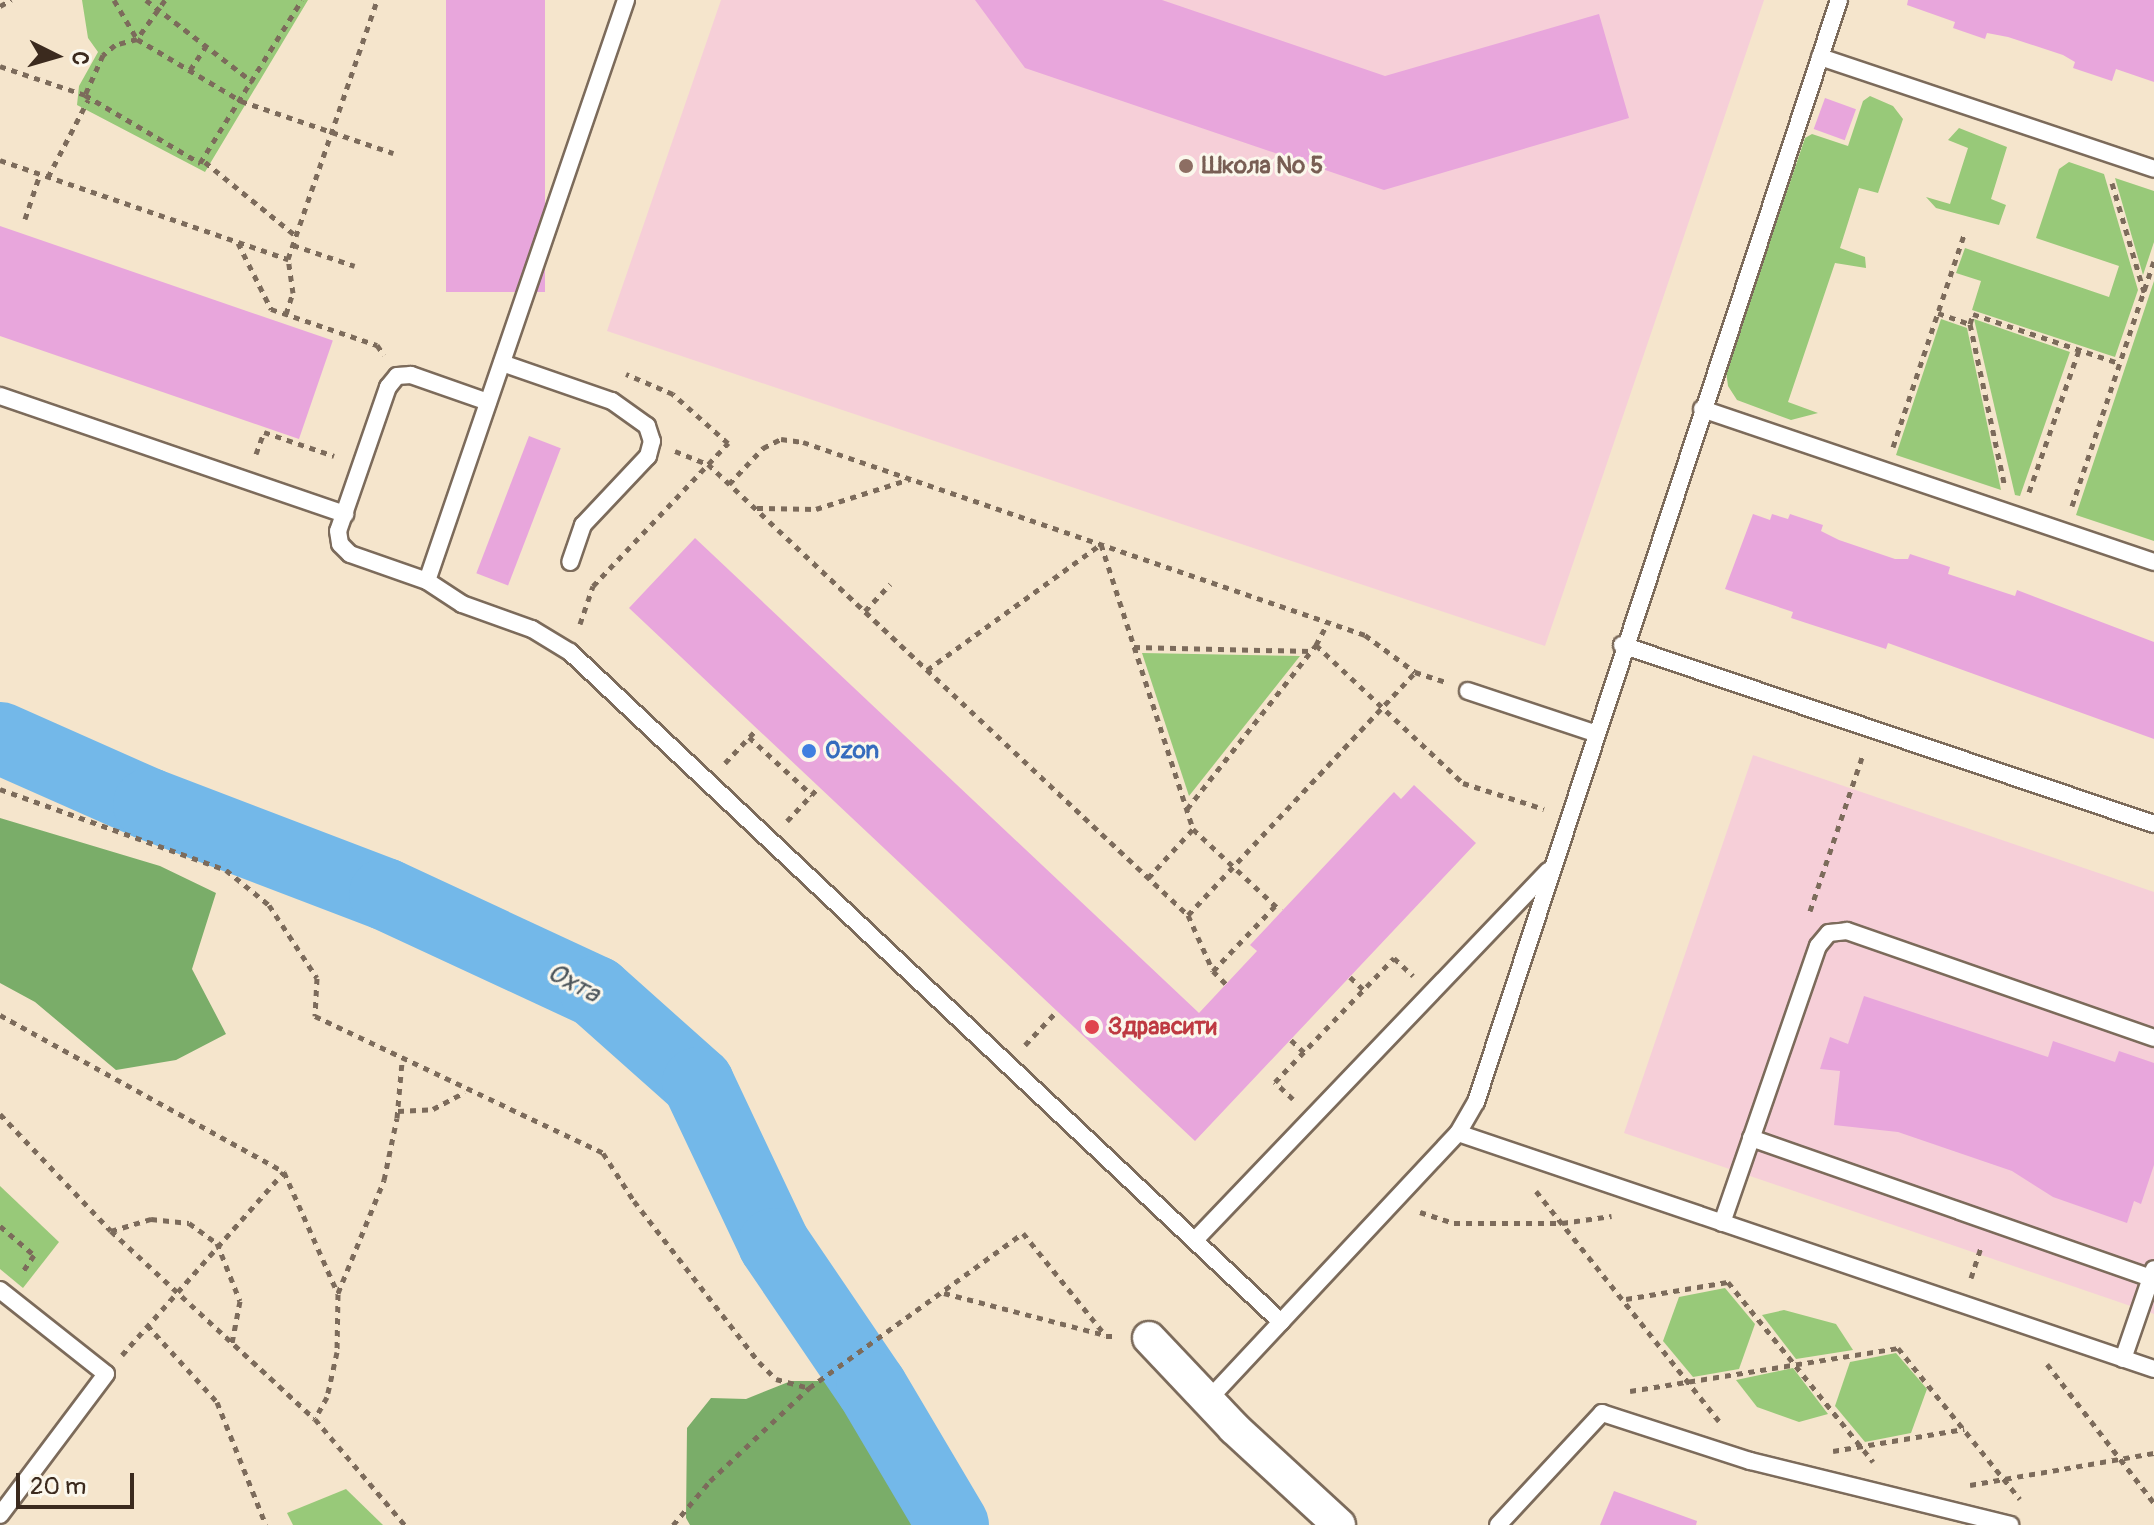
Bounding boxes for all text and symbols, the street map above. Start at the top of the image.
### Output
north arrow [16,16,96,96]
text: С [65,50,94,66]
place label: Школа № 5 [1202,152,1323,180]
marker: Школа № 5 [1177,157,1195,175]
place label: Ozon [825,737,879,765]
marker: Ozon [800,742,818,760]
water label: Охта [542,957,604,1011]
place label: Здравсити [1108,1013,1217,1041]
marker: Здравсити [1083,1018,1101,1036]
scale bar [20,1457,138,1507]
text: 20 m [30,1472,86,1501]

